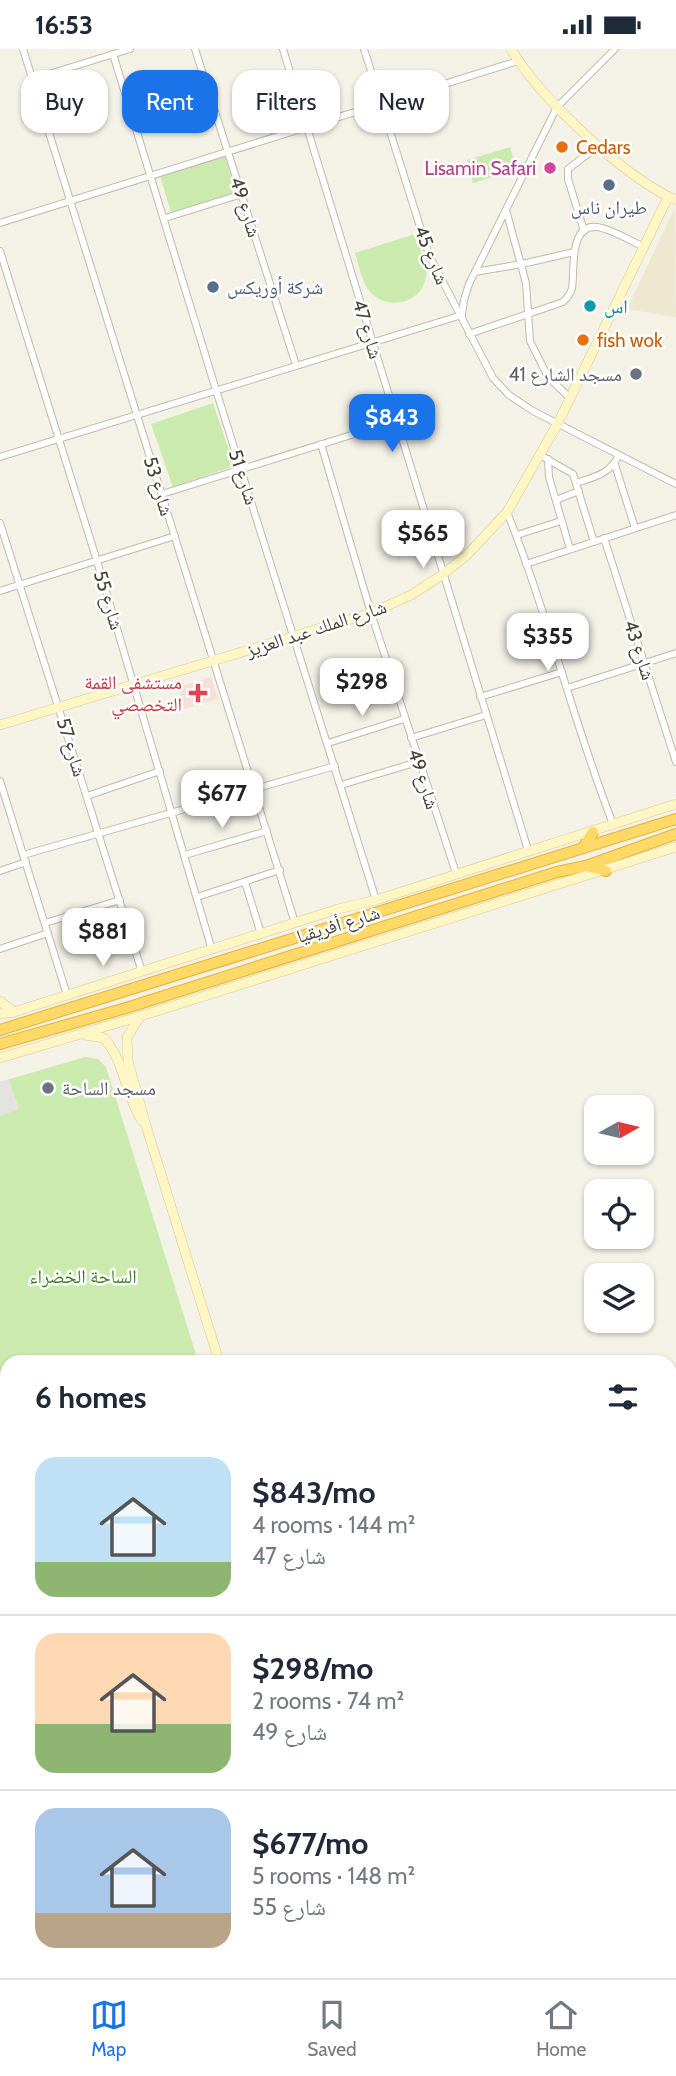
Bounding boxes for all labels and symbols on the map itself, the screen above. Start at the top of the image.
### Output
place label: Cedars [576,136,631,159]
marker: Cedars [554,139,570,155]
place label: Lisamin Safari [424,157,536,180]
marker: Lisamin Safari [542,160,558,176]
street label: شارع 49 [225,174,266,240]
marker: طيران ناس [601,177,617,193]
place label: طيران ناس [571,196,647,219]
street label: شارع 45 [409,222,454,288]
place label: شركة أوريكس [227,276,323,299]
marker: شركة أوريكس [205,279,221,295]
place label: اس [604,295,628,318]
street label: شارع 47 [348,297,387,362]
marker: اس [582,298,598,314]
place label: fish wok [597,329,663,352]
marker: fish wok [575,332,591,348]
place label: مسجد الشارع 41 [509,363,622,386]
marker: مسجد الشارع 41 [628,366,644,382]
pin: $843 [351,395,433,454]
street label: شارع 51 [224,447,263,508]
street label: شارع 53 [139,454,178,519]
pin: $565 [382,511,464,570]
street label: شارع 55 [89,568,128,633]
street label: شارع الملك عبد العزيز [242,595,389,662]
pin: $355 [507,613,589,673]
street label: شارع 43 [619,617,660,683]
pin: $298 [321,659,403,718]
place label: مستشفى القمة التخصصي [84,671,182,720]
marker: مستشفى القمة التخصصي [188,683,208,703]
street label: شارع 57 [52,715,91,779]
street label: شارع 49 [403,746,444,812]
pin: $677 [181,771,263,830]
street label: شارع أفريقيا [294,901,383,948]
pin: $881 [62,909,144,968]
place label: مسجد الساحة [62,1077,156,1100]
marker: مسجد الساحة [40,1080,56,1096]
north arrow [584,1095,654,1165]
park label: الساحة الخضراء [29,1265,137,1288]

